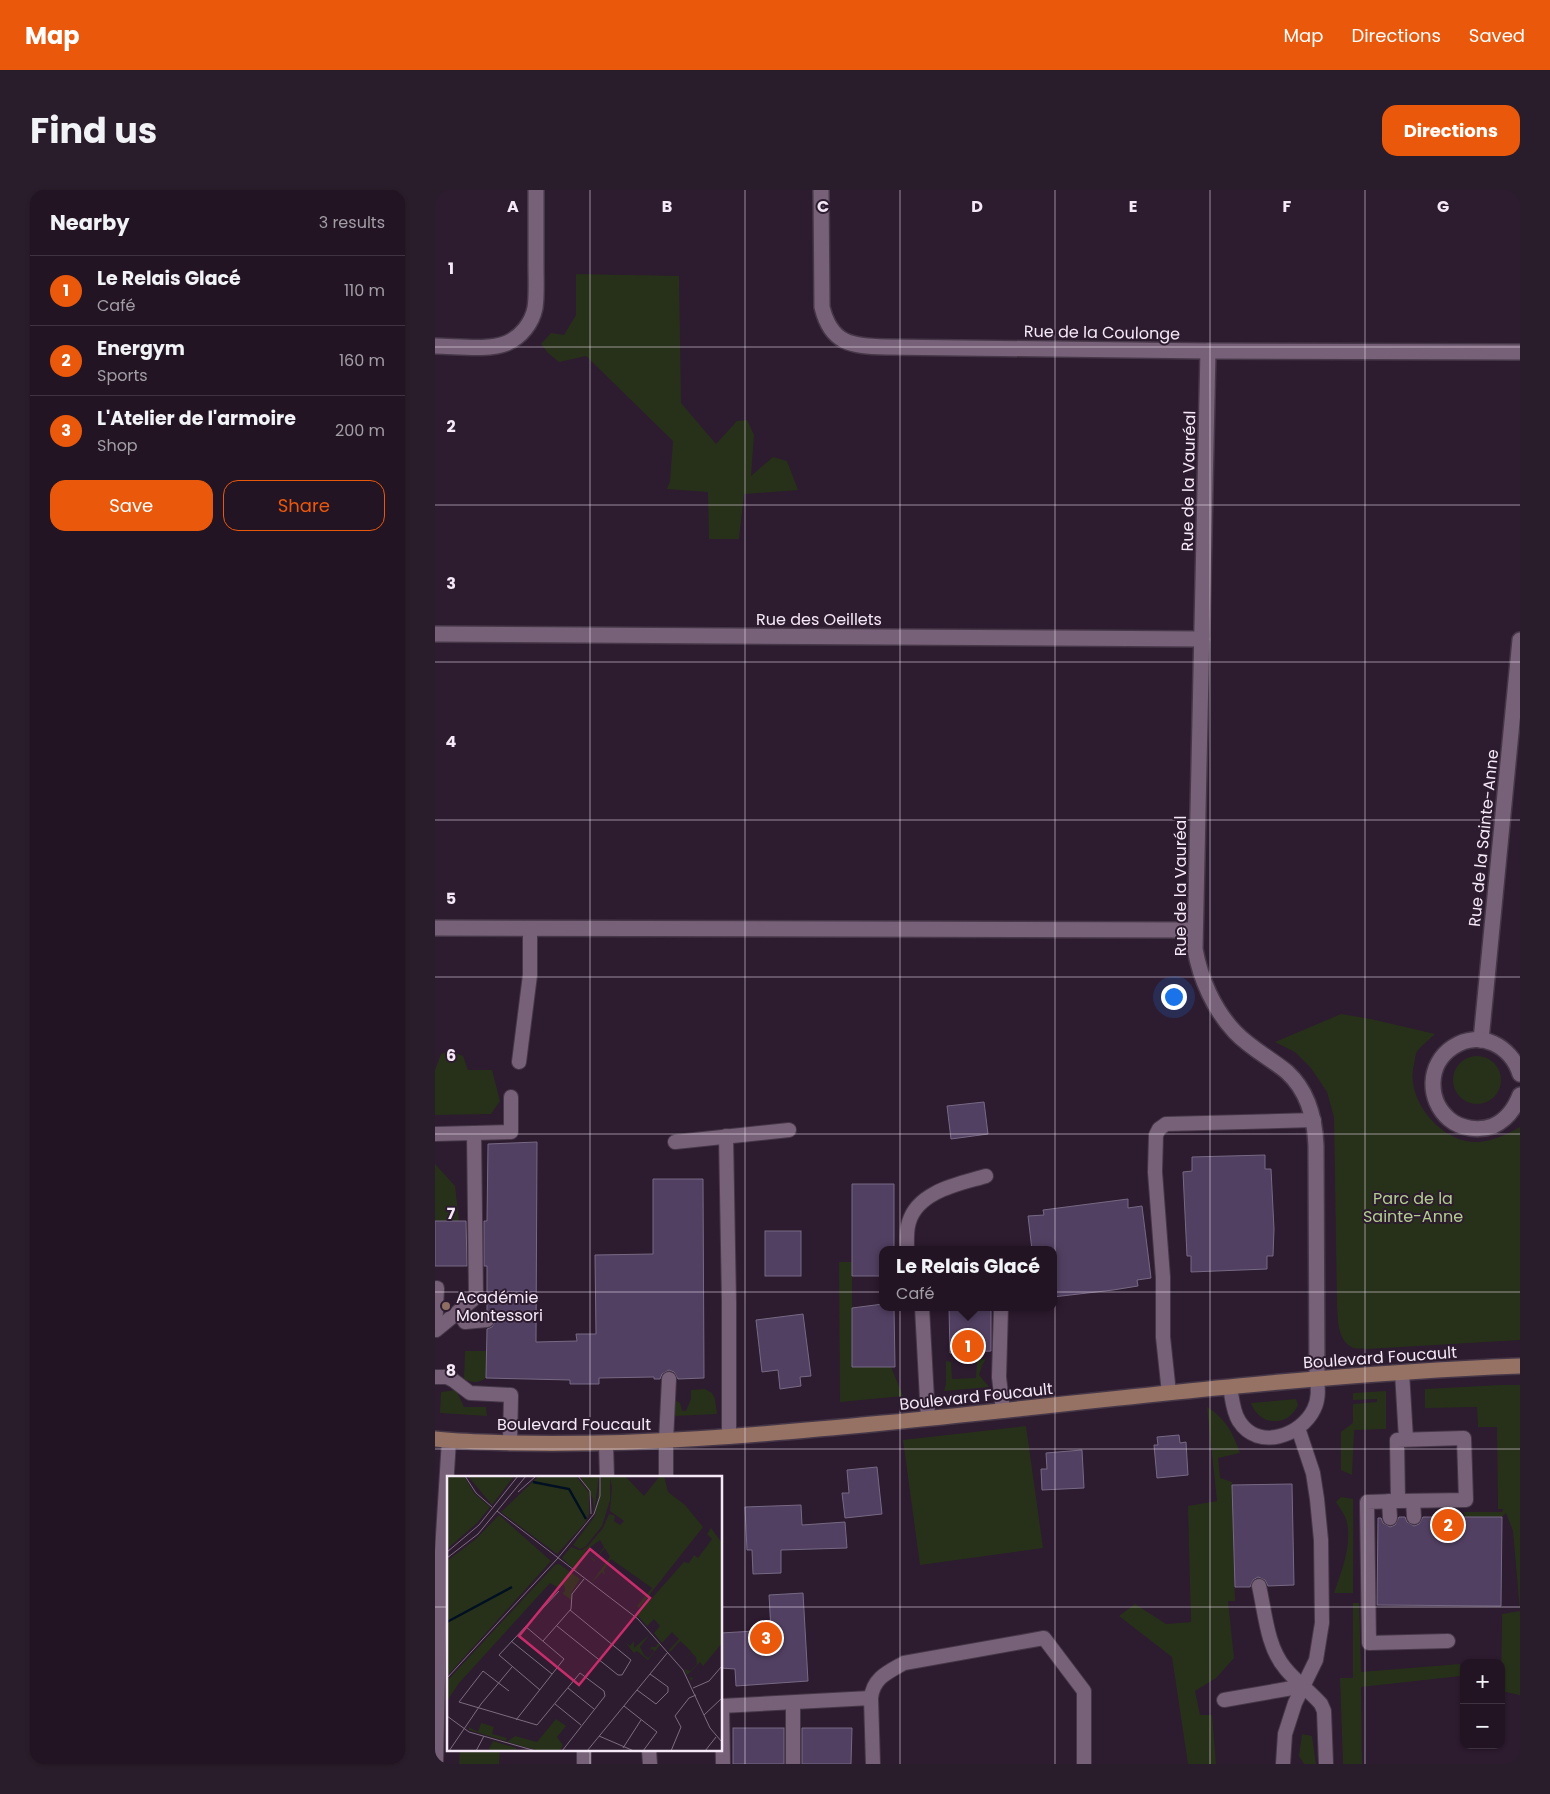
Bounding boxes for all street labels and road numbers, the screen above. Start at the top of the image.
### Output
street label: Rue de la Coulonge [1024,320,1180,345]
street label: Rue de la Vauréal [1176,410,1201,552]
street label: Rue des Oeillets [756,608,882,631]
street label: Rue de la Sainte-Anne [1463,748,1504,928]
street label: Rue de la Vauréal [1169,816,1192,956]
street label: Boulevard Foucault [1302,1341,1458,1374]
street label: Boulevard Foucault [898,1377,1054,1416]
street label: Boulevard Foucault [497,1413,651,1436]

